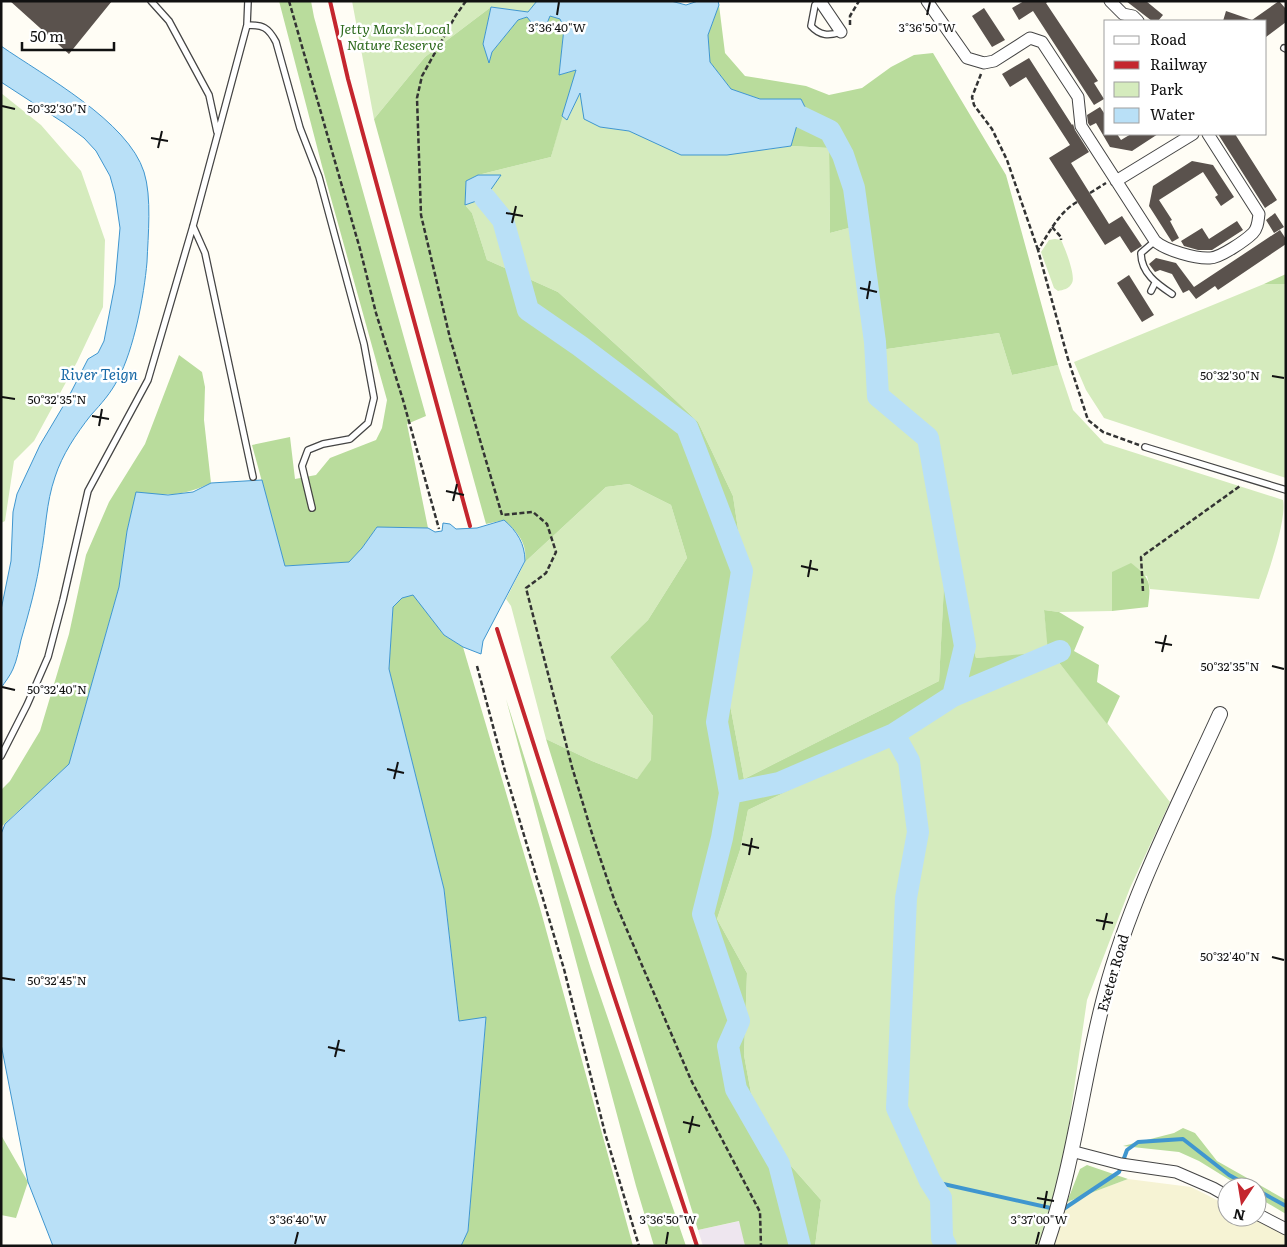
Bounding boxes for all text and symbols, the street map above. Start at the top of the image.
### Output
park label: Jetty Marsh Local Nature Reserve [340,18,450,54]
text: 3°36'40"W [528,18,586,36]
text: 3°36'50"W [899,18,956,36]
scale bar [22,20,115,52]
legend [1104,20,1267,135]
text: 50 m [30,24,64,47]
text: Road [1150,27,1186,50]
text: Railway [1150,52,1208,75]
text: Park [1150,77,1184,100]
text: 50°32'30"N [27,99,87,117]
text: Water [1150,102,1195,125]
water label: River Teign [60,362,138,385]
text: 50°32'30"N [1200,366,1260,384]
text: 50°32'35"N [27,390,87,408]
text: 50°32'35"N [1200,657,1260,675]
text: 50°32'40"N [27,680,87,698]
street label: Exeter Road [1091,931,1133,1014]
text: 50°32'40"N [1200,947,1260,965]
text: 50°32'45"N [27,971,87,989]
north arrow [1217,1177,1267,1227]
text: N [1231,1205,1247,1227]
text: 3°36'40"W [269,1210,327,1228]
text: 3°36'50"W [640,1210,697,1228]
text: 3°37'00"W [1010,1210,1068,1228]

